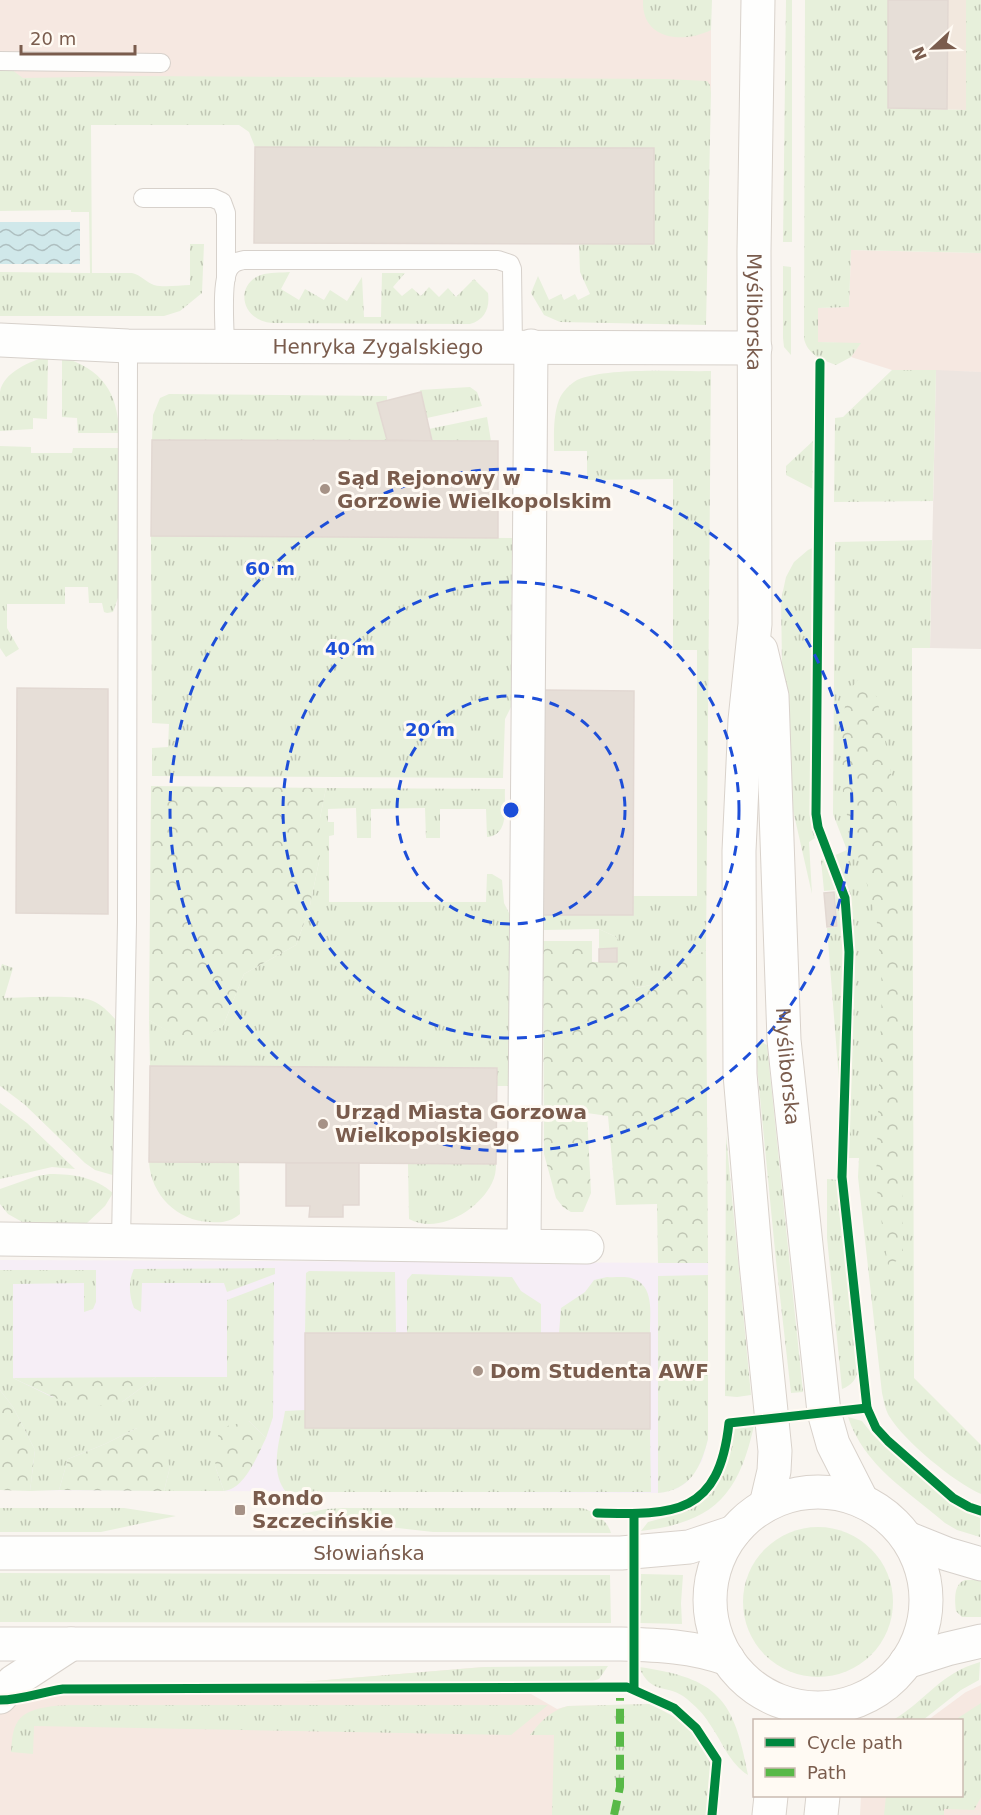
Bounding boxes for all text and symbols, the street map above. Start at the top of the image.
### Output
scale bar [21,18,135,56]
north arrow [903,18,963,78]
text: 20 m [30,28,76,49]
text: N [908,44,931,63]
street label: Myśliborska [742,253,766,371]
street label: Henryka Zygalskiego [272,334,483,359]
place label: Sąd Rejonowy w Gorzowie Wielkopolskim [337,466,612,513]
marker: Sąd Rejonowy w Gorzowie Wielkopolskim [318,482,332,496]
text: 60 m [245,558,295,579]
text: 40 m [325,638,375,659]
text: 20 m [405,719,455,740]
centre of rings [501,800,521,820]
street label: Myśliborska [771,1007,805,1126]
place label: Urząd Miasta Gorzowa Wielkopolskiego [335,1100,587,1147]
marker: Urząd Miasta Gorzowa Wielkopolskiego [316,1117,330,1131]
place label: Dom Studenta AWF [490,1359,709,1383]
marker: Dom Studenta AWF [471,1364,485,1378]
place label: Rondo Szczecińskie [252,1486,394,1533]
marker: Rondo Szczecińskie [233,1503,247,1517]
street label: Słowiańska [313,1541,425,1565]
legend [753,1719,963,1797]
text: Cycle path [807,1732,903,1753]
text: Path [807,1762,847,1783]

